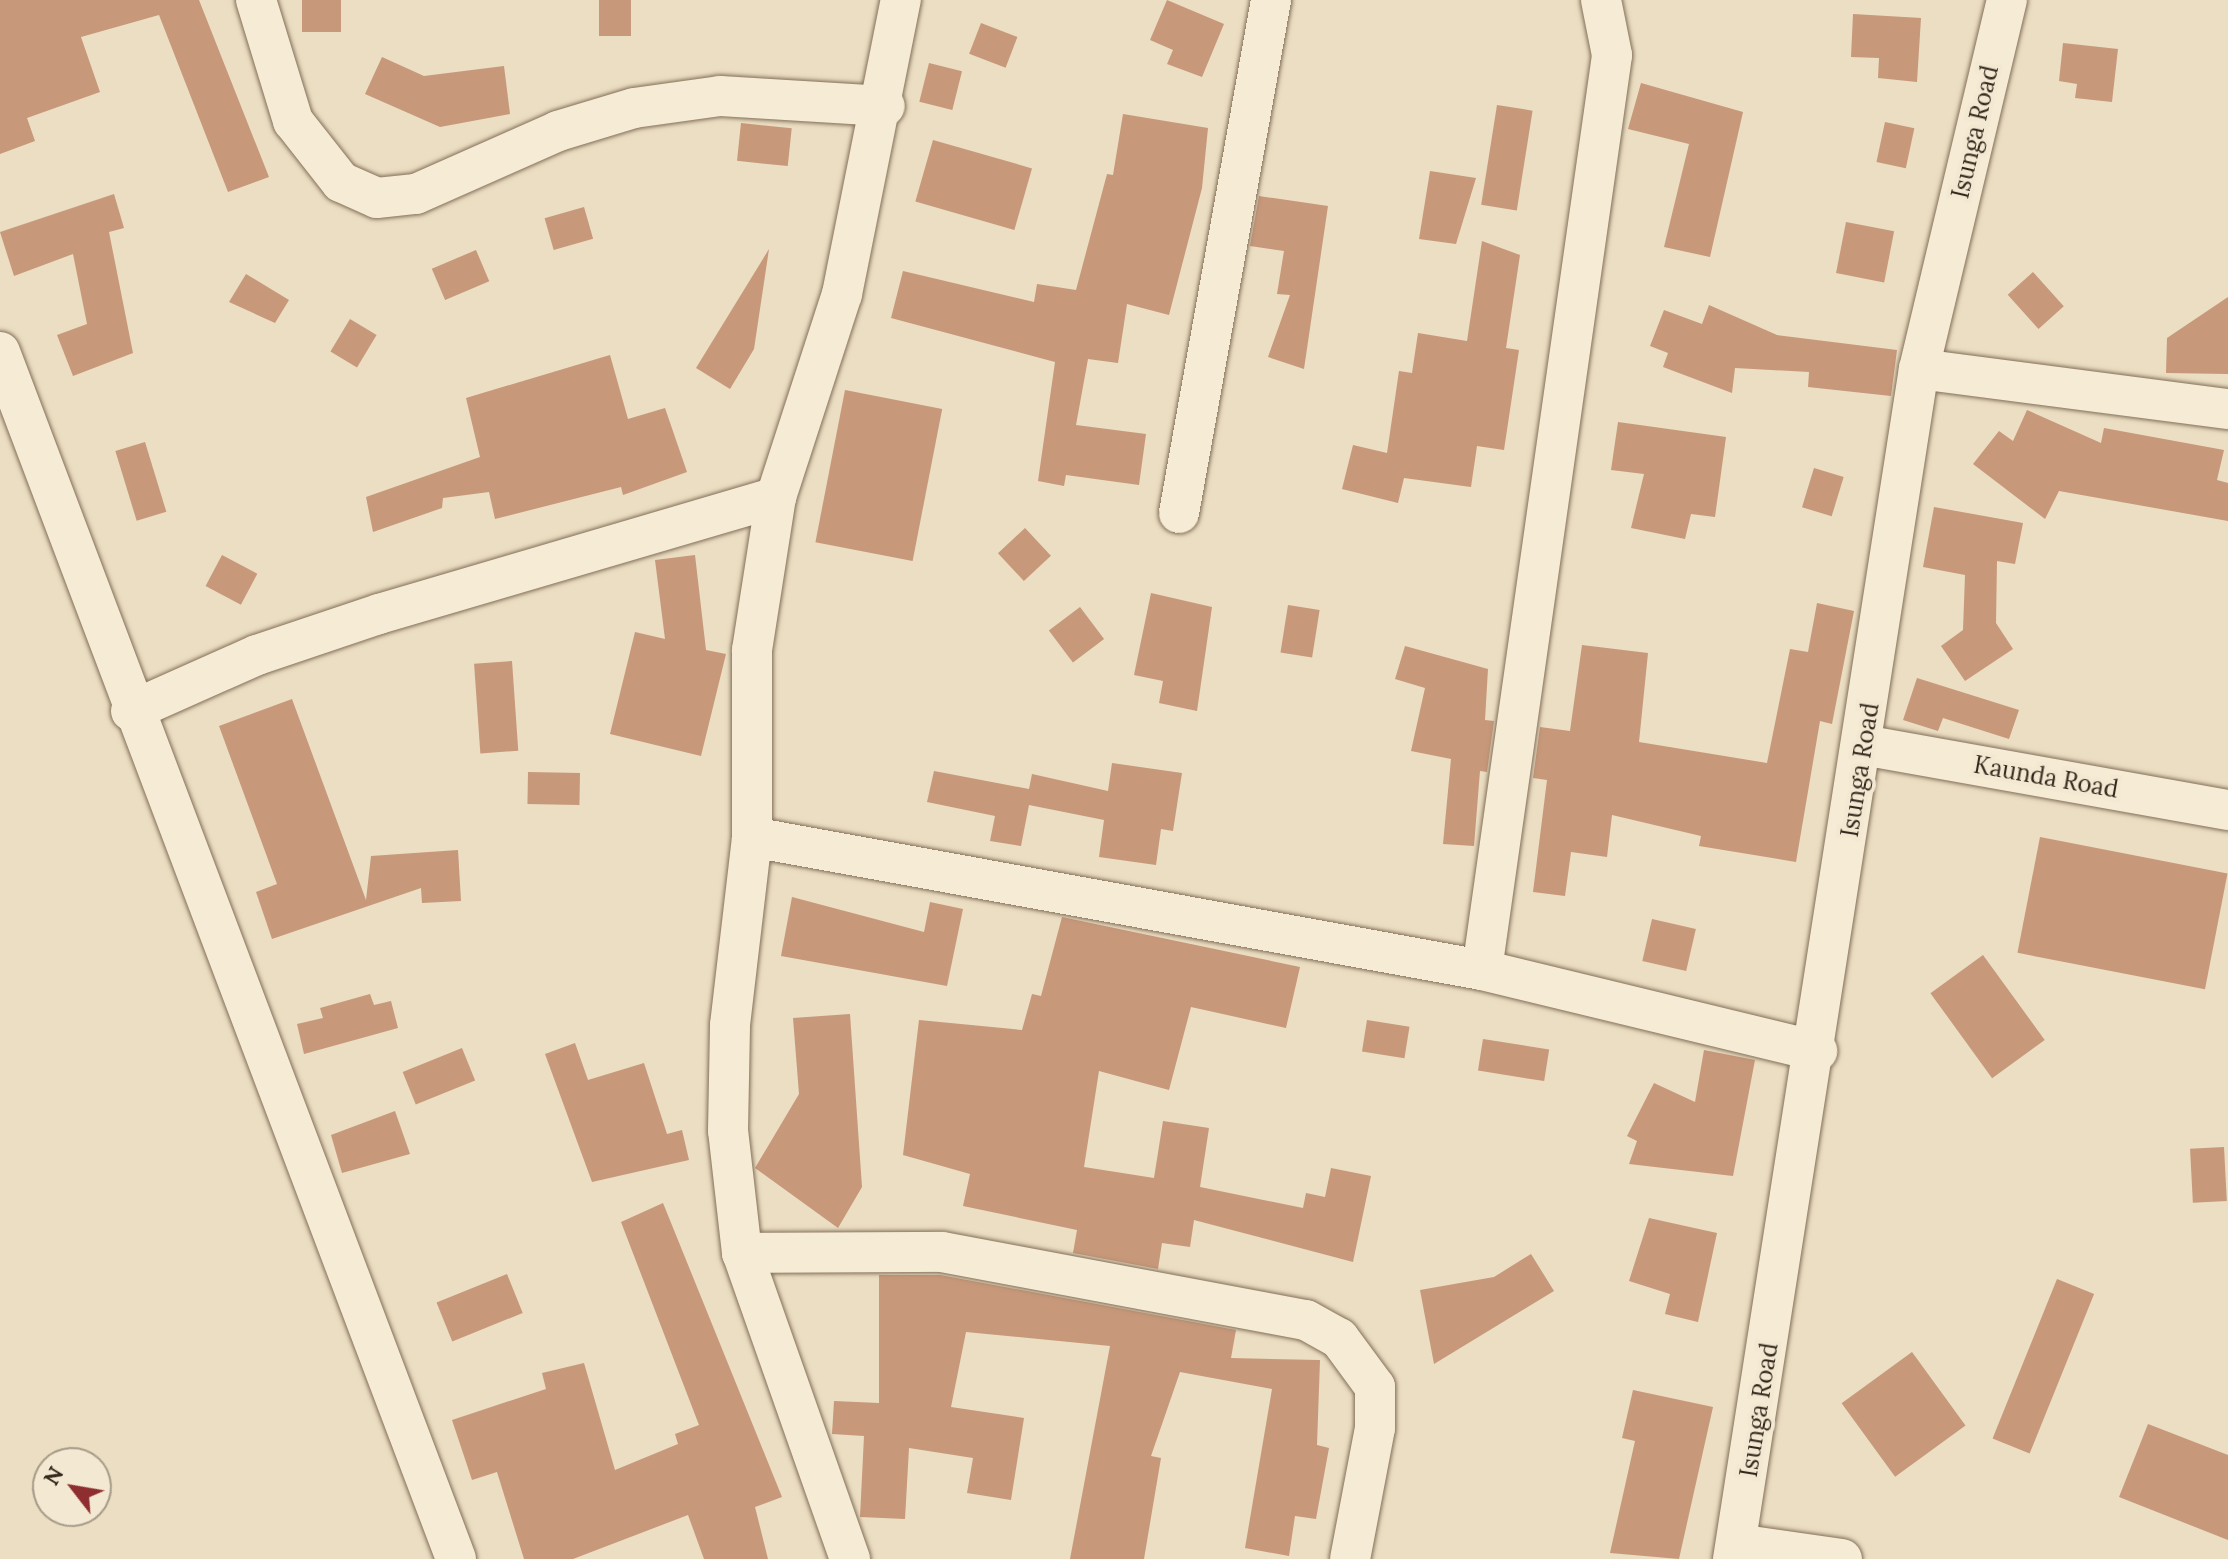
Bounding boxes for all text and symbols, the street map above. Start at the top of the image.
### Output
street label: Isunga Road [1946,63,2004,201]
street label: Isunga Road [1835,701,1885,839]
street label: Kaunda Road [1971,750,2121,804]
street label: Isunga Road [1734,1341,1784,1479]
north arrow [32,1447,112,1527]
text: N [37,1461,70,1490]

